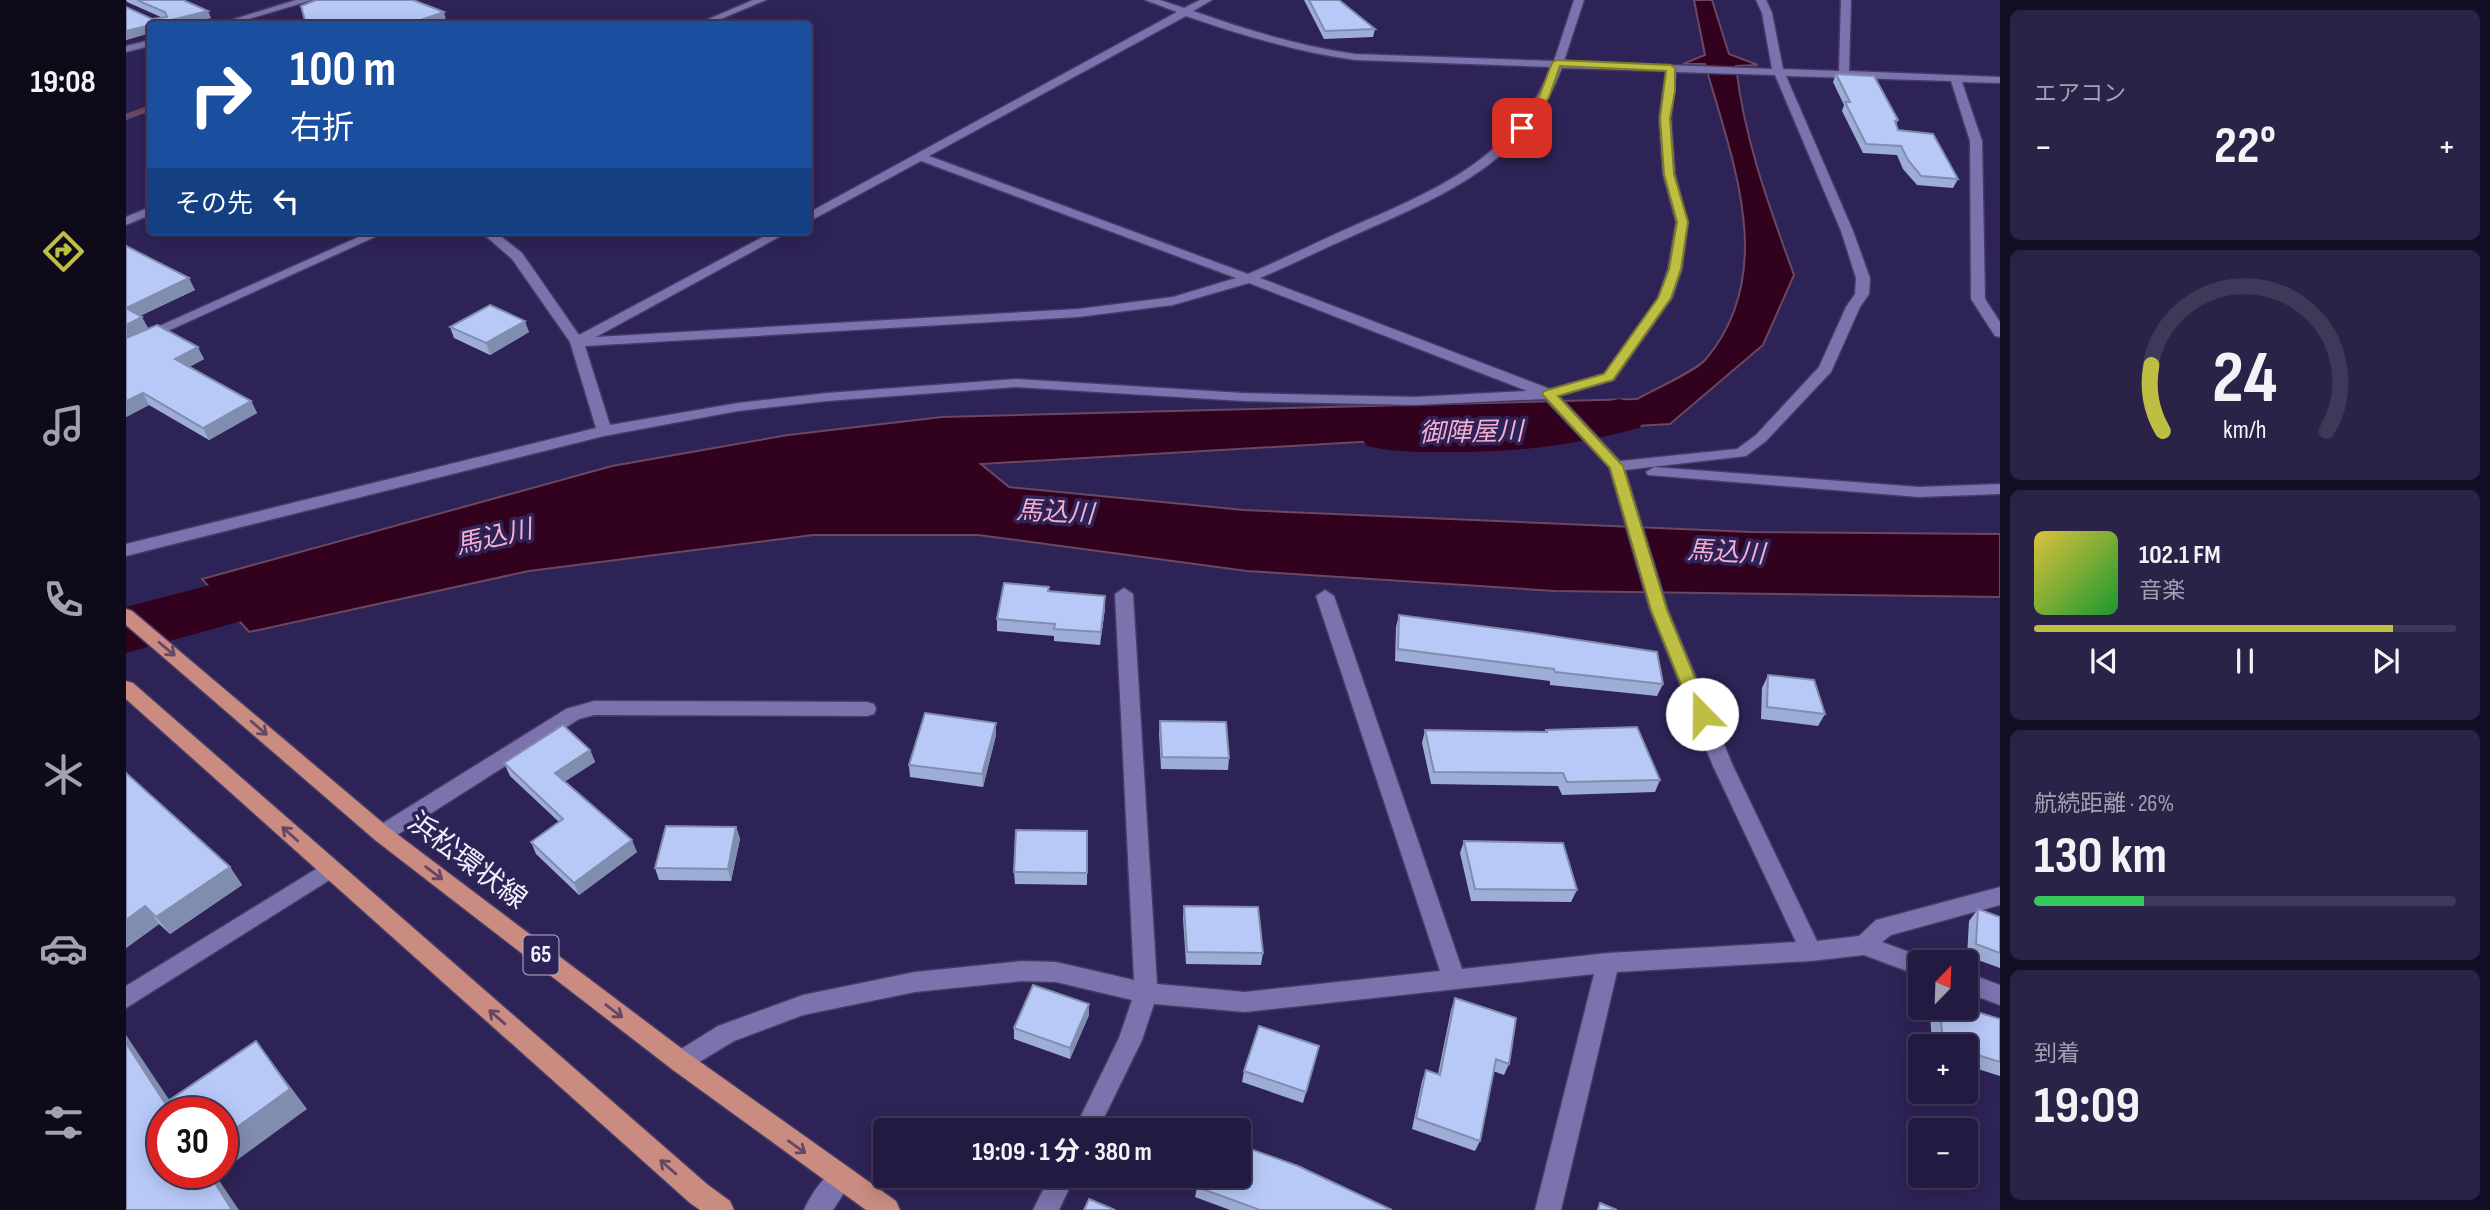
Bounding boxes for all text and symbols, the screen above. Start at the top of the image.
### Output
text: 100 m [290,41,396,100]
icon: right [175,49,266,140]
text: 19:08 [30,63,96,102]
text: エアコン [2034,80,2126,108]
pin [1492,98,1552,158]
text: 右折 [290,109,354,148]
icon: arrive [1503,109,1541,147]
text: 22° [2214,115,2276,178]
text: − [2034,125,2053,170]
text: + [2437,125,2456,170]
icon: left [267,182,305,220]
text: その先 [175,189,253,220]
icon: directions [39,227,88,276]
text: 24 [2212,335,2278,423]
icon: music [39,401,88,450]
text: km/h [2223,415,2267,446]
water label: 御陣屋川 [1419,417,1526,449]
water label: 馬込川 [1015,495,1098,531]
water label: 馬込川 [453,513,538,562]
water label: 馬込川 [1686,535,1769,571]
text: 102.1 FM [2139,540,2221,571]
icon: phone [39,575,88,624]
text: 音楽 [2139,577,2185,605]
one-way arrow [157,641,175,657]
icon: previous [2085,642,2123,680]
icon: pause [2226,642,2264,680]
icon: next [2367,642,2405,680]
position arrow [1665,677,1739,751]
one-way arrow [250,720,268,736]
icon: climate [39,750,88,799]
text: 航続距離 · 26% [2034,790,2174,818]
street label: 浜松環状線 [401,806,533,916]
text: 130 km [2034,825,2167,888]
one-way arrow [281,826,299,842]
one-way arrow [424,865,443,880]
icon: car [39,924,88,973]
road number: 65 [524,936,558,974]
north arrow [1908,950,1978,1020]
map controls [1908,950,1978,1188]
one-way arrow [605,1004,623,1019]
one-way arrow [488,1009,506,1025]
button: + [1908,1034,1978,1104]
text: 到着 [2034,1040,2080,1068]
text: 19:09 [2034,1075,2140,1138]
speed limit sign: 30 [147,1097,238,1188]
icon: filters [39,1098,88,1147]
button: − [1908,1118,1978,1188]
text: 19:09 · 1 分 · 380 m [972,1137,1152,1168]
one-way arrow [787,1140,806,1154]
one-way arrow [659,1159,677,1175]

